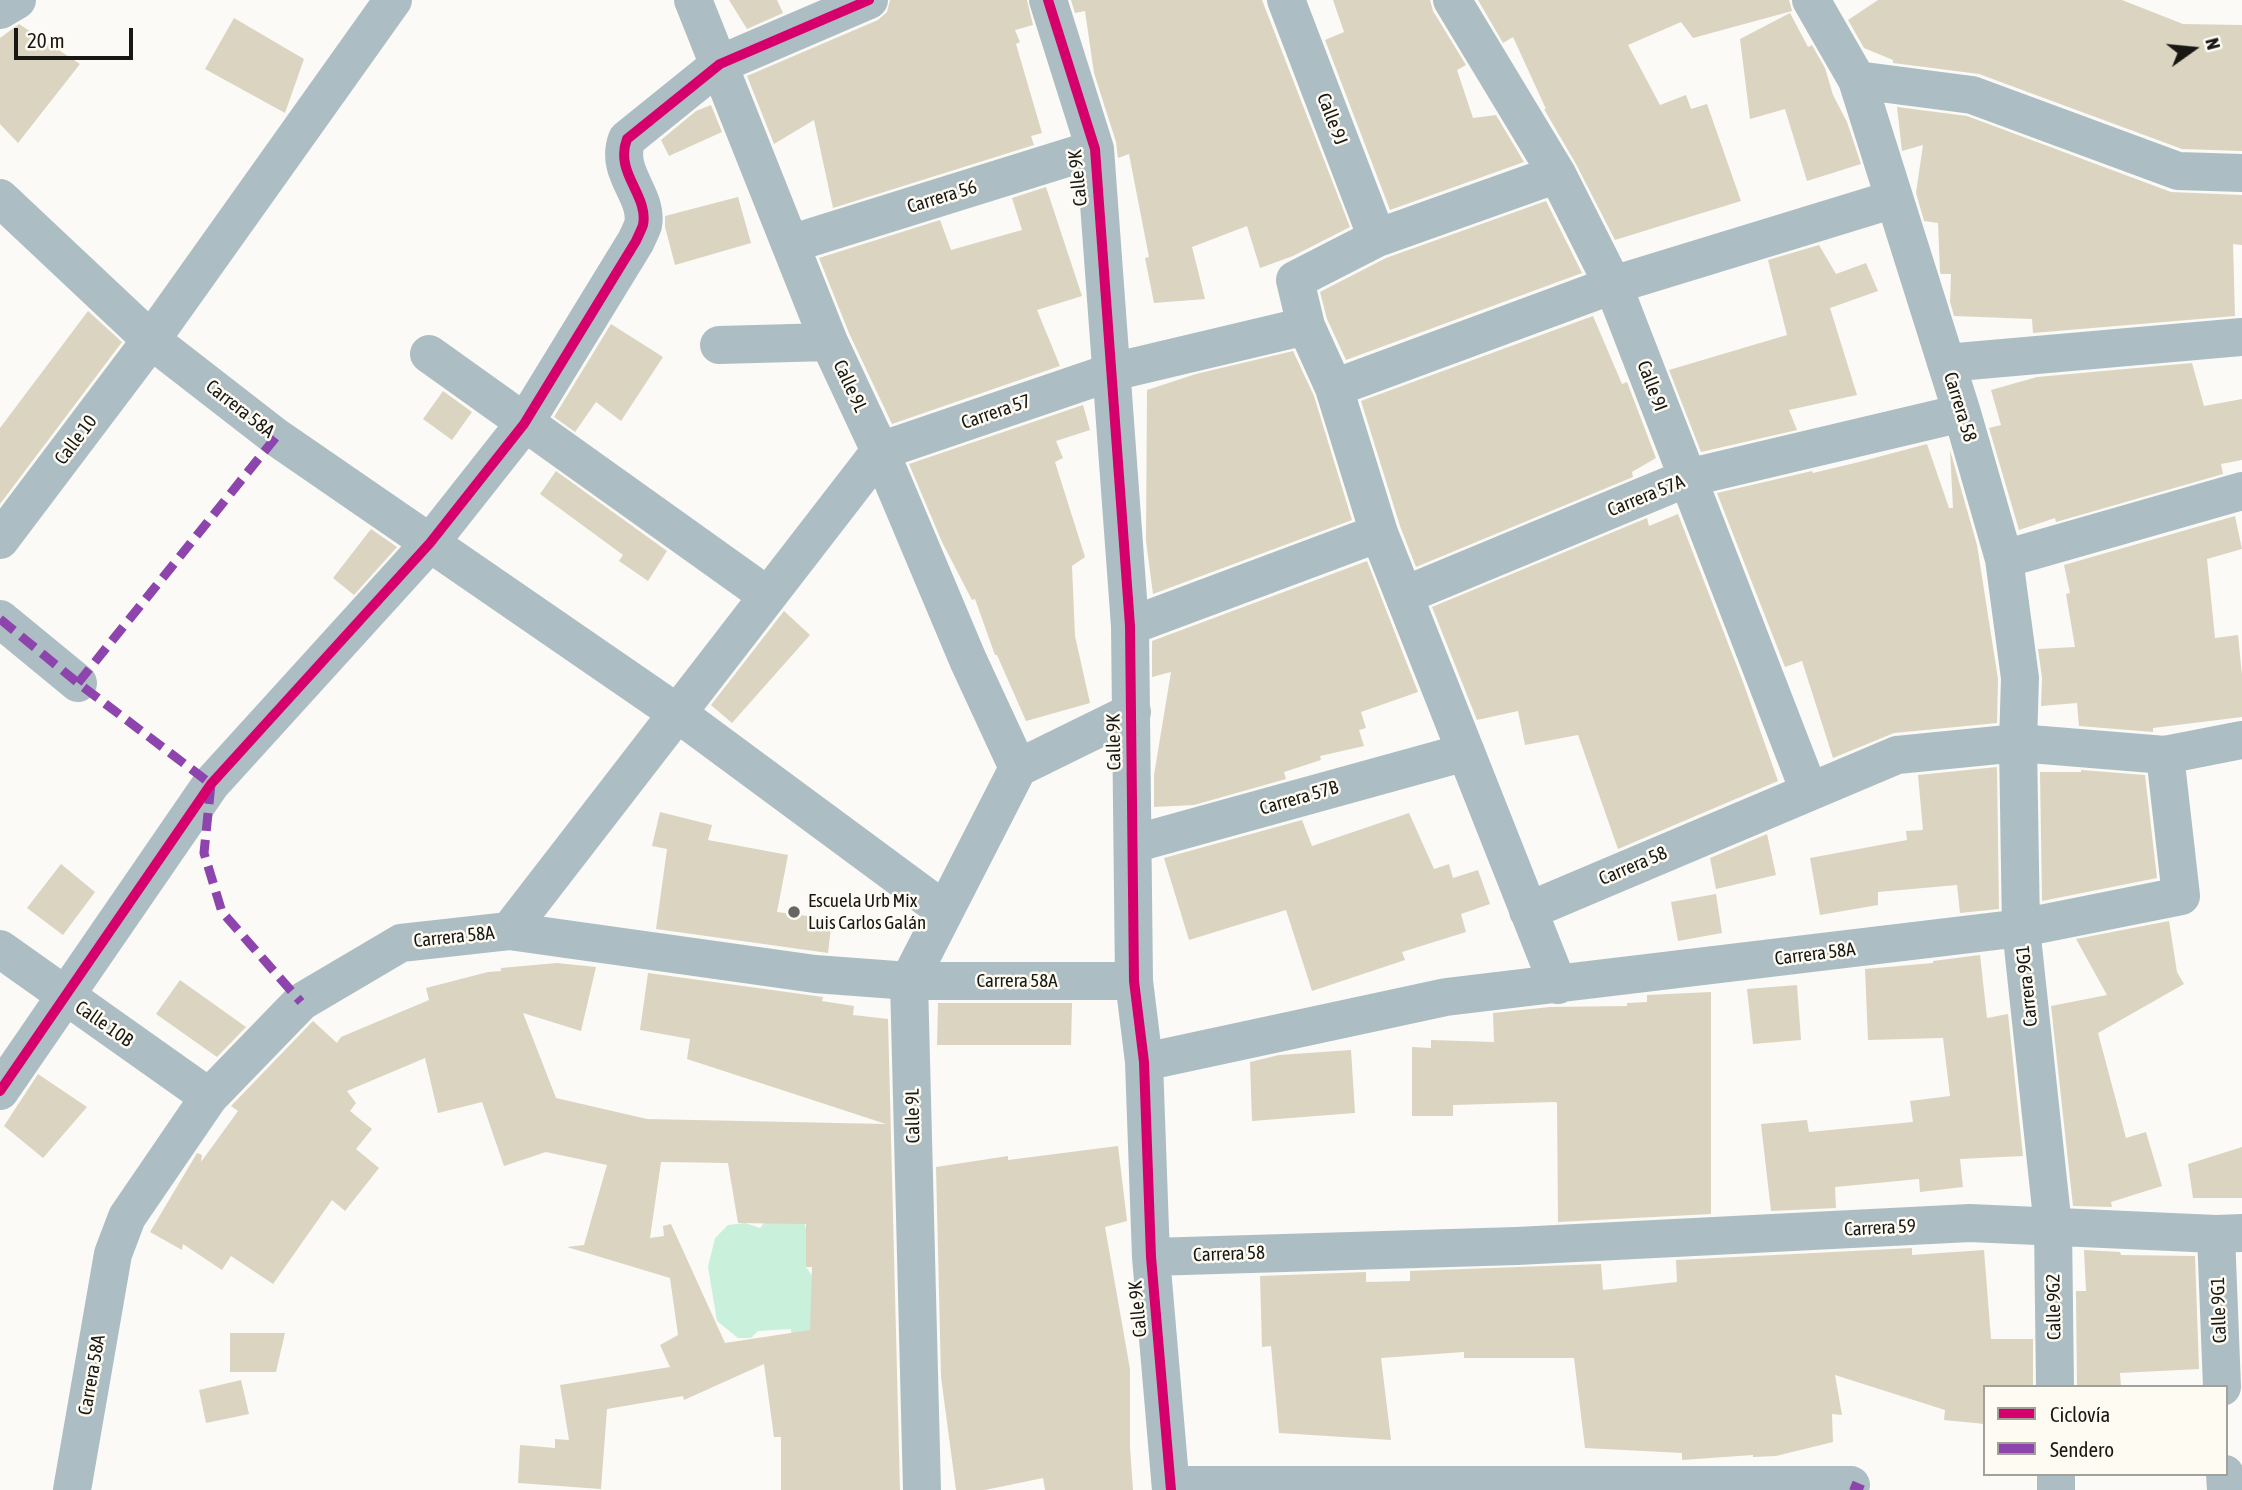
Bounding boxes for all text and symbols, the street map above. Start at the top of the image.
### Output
scale bar [18,14,136,58]
north arrow [2158,14,2228,84]
text: 20 m [27,28,65,52]
text: N [2201,35,2225,52]
street label: Calle 9J [1312,90,1352,148]
street label: Calle 9K [1064,149,1092,207]
street label: Carrera 56 [904,176,980,218]
street label: Calle 9L [828,356,872,416]
street label: Calle 9I [1632,358,1672,414]
street label: Carrera 58 [1939,369,1981,445]
street label: Carrera 58A [201,375,279,443]
street label: Carrera 57 [958,390,1034,434]
street label: Calle 10 [50,411,102,469]
street label: Carrera 57A [1604,470,1688,522]
street label: Calle 9K [1102,713,1126,771]
street label: Carrera 57B [1257,776,1341,820]
street label: Carrera 58 [1596,841,1670,891]
place label: Escuela Urb Mix Luis Carlos Galán [808,890,926,934]
marker: Escuela Urb Mix Luis Carlos Galán [786,904,802,920]
street label: Carrera 58A [413,921,495,953]
street label: Carrera 58A [1773,938,1857,970]
street label: Carrera 9G1 [2011,944,2043,1028]
street label: Carrera 58A [976,970,1058,992]
street label: Calle 10B [71,996,137,1052]
street label: Calle 9L [901,1088,925,1144]
street label: Carrera 59 [1844,1215,1916,1241]
street label: Carrera 58 [1193,1241,1265,1267]
street label: Calle 9G2 [2042,1274,2066,1340]
street label: Calle 9G1 [2206,1276,2232,1344]
street label: Calle 9K [1124,1280,1152,1338]
street label: Carrera 58A [74,1333,110,1417]
legend [1983,1385,2228,1476]
text: Ciclovía [2050,1402,2110,1426]
text: Sendero [2050,1437,2114,1461]

